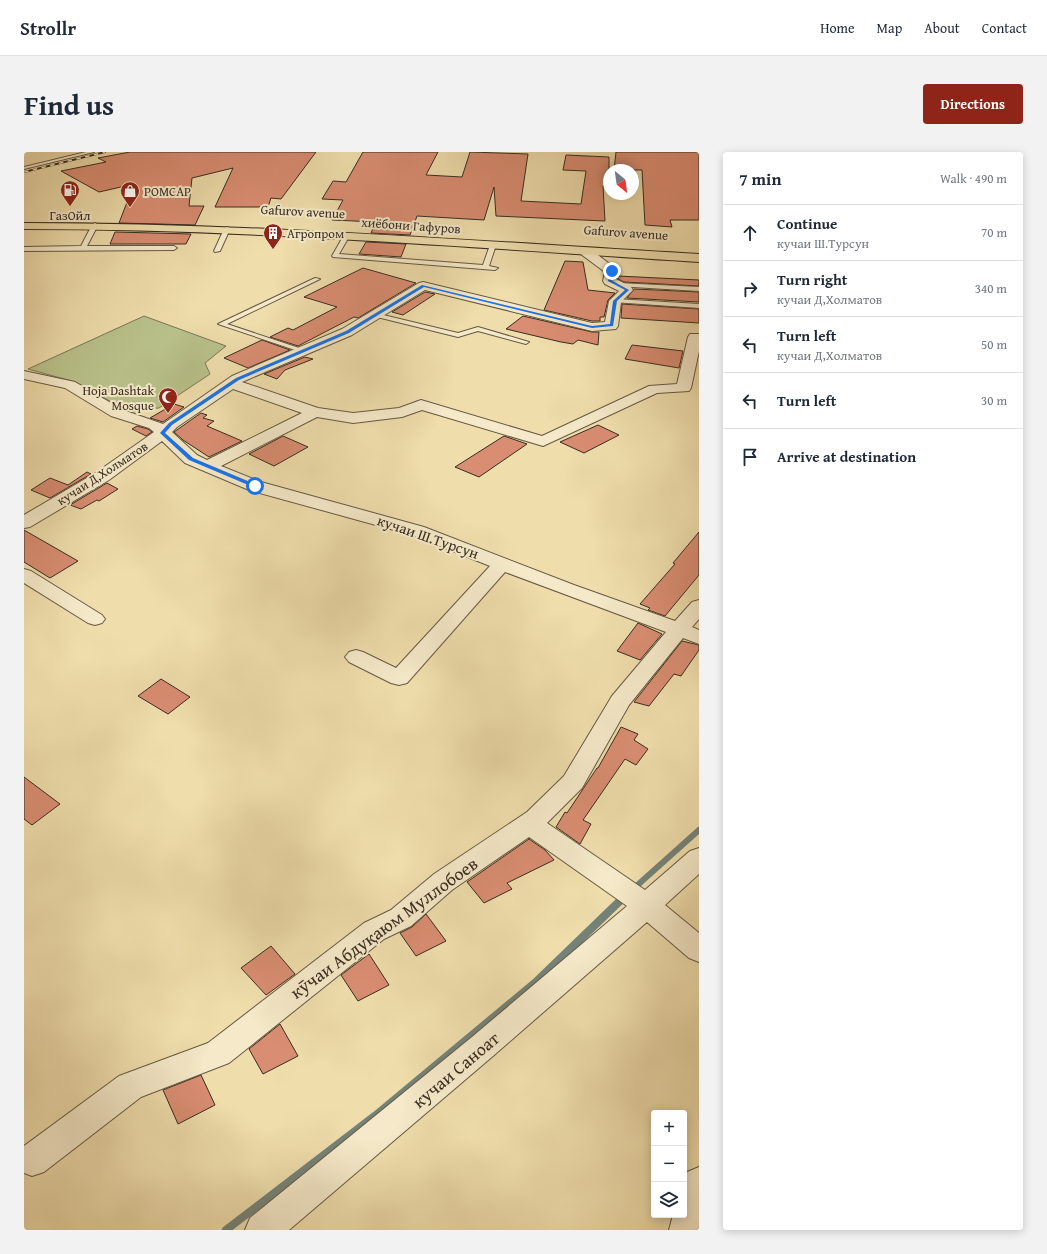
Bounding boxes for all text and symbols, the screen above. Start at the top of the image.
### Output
text: Strollr [20,14,76,42]
text: Home [820,18,855,38]
text: Map [877,18,902,38]
text: About [924,18,960,38]
text: Contact [982,18,1027,38]
text: Find us [24,84,114,125]
button: Directions [923,84,1023,124]
north arrow [603,164,639,200]
text: 7 min [739,166,781,191]
text: Walk · 490 m [940,169,1007,188]
fuel station icon: ГазОйл [59,179,81,207]
shop icon: РОМСАР [119,180,141,208]
place label: РОМСАР [144,182,191,201]
street label: Gafurov avenue [260,200,346,223]
place label: ГазОйл [50,206,90,225]
street label: хиёбони Гафуров [361,213,461,238]
text: Continue [777,213,838,234]
street label: Gafurov avenue [583,220,669,245]
building icon: Агропром [262,222,284,250]
icon: ahead [739,222,761,244]
text: 70 m [981,223,1007,242]
place label: Агропром [287,224,344,243]
text: кучаи Ш.Турсун [777,234,869,253]
route end [603,262,621,280]
text: Turn right [777,269,848,290]
icon: right [739,278,761,300]
text: 340 m [975,279,1007,298]
text: кучаи Д,Холматов [777,290,882,309]
text: Turn left [777,325,836,346]
icon: left [739,334,761,356]
text: 50 m [981,335,1007,354]
text: кучаи Д,Холматов [777,346,882,365]
place label: Hoja Dashtak Mosque [82,381,154,415]
mosque icon: Hoja Dashtak Mosque [157,386,179,414]
icon: left [739,390,761,412]
text: Turn left [777,390,836,411]
text: 30 m [981,391,1007,410]
street label: кучаи Д,Холматов [53,437,152,510]
icon: arrive [739,446,761,468]
text: Arrive at destination [777,446,916,467]
route start [246,477,264,495]
street label: кучаи Ш.Турсун [375,509,482,564]
street label: кӯчаи Абдуқаюм Муллобоев [284,850,483,1005]
street label: кучаи Саноат [406,1025,505,1114]
map controls [651,1110,687,1218]
button: + [651,1110,687,1146]
button: − [651,1146,687,1182]
button: layers [651,1182,687,1218]

